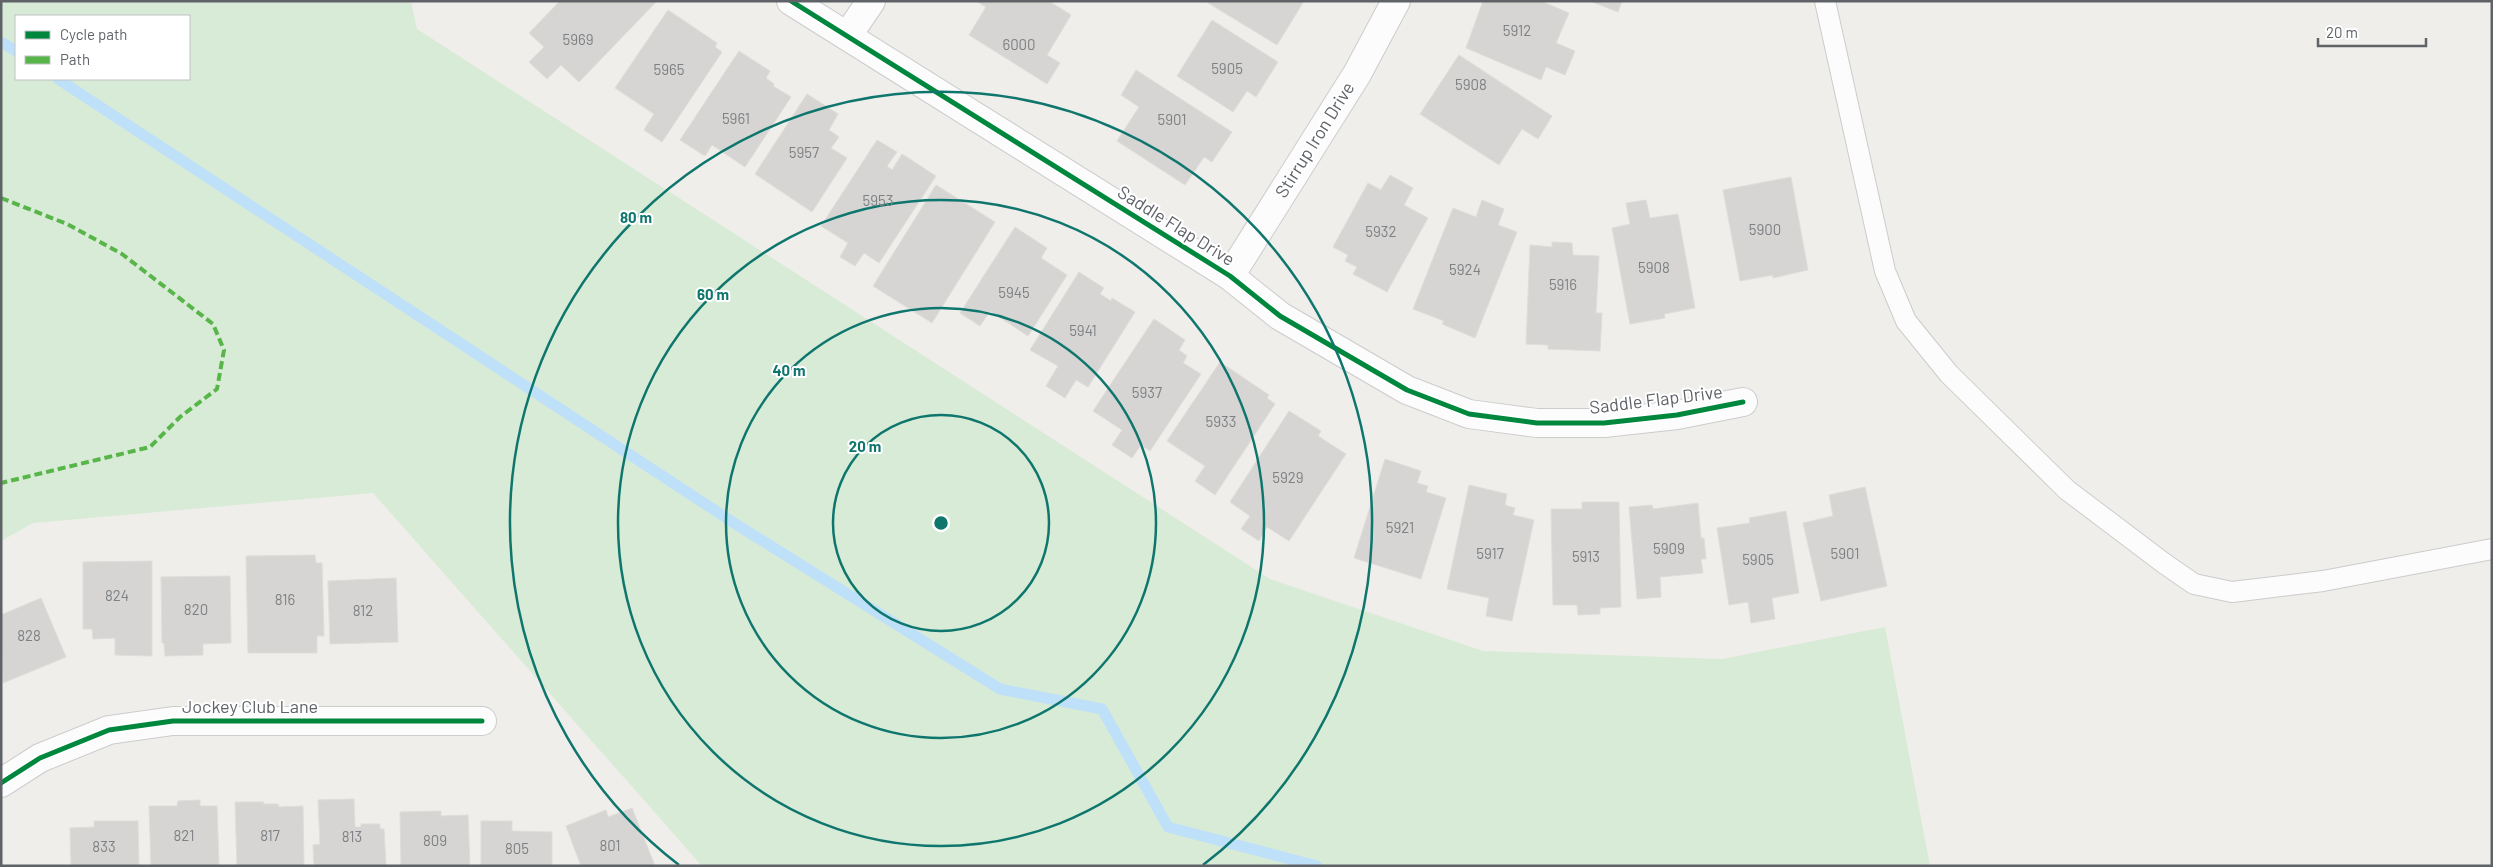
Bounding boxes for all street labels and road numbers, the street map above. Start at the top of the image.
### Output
street label: Stirrup Iron Drive [1270,78,1359,201]
street label: Saddle Flap Drive [1114,180,1239,270]
street label: Saddle Flap Drive [1588,380,1724,418]
street label: Jockey Club Lane [182,695,318,717]

